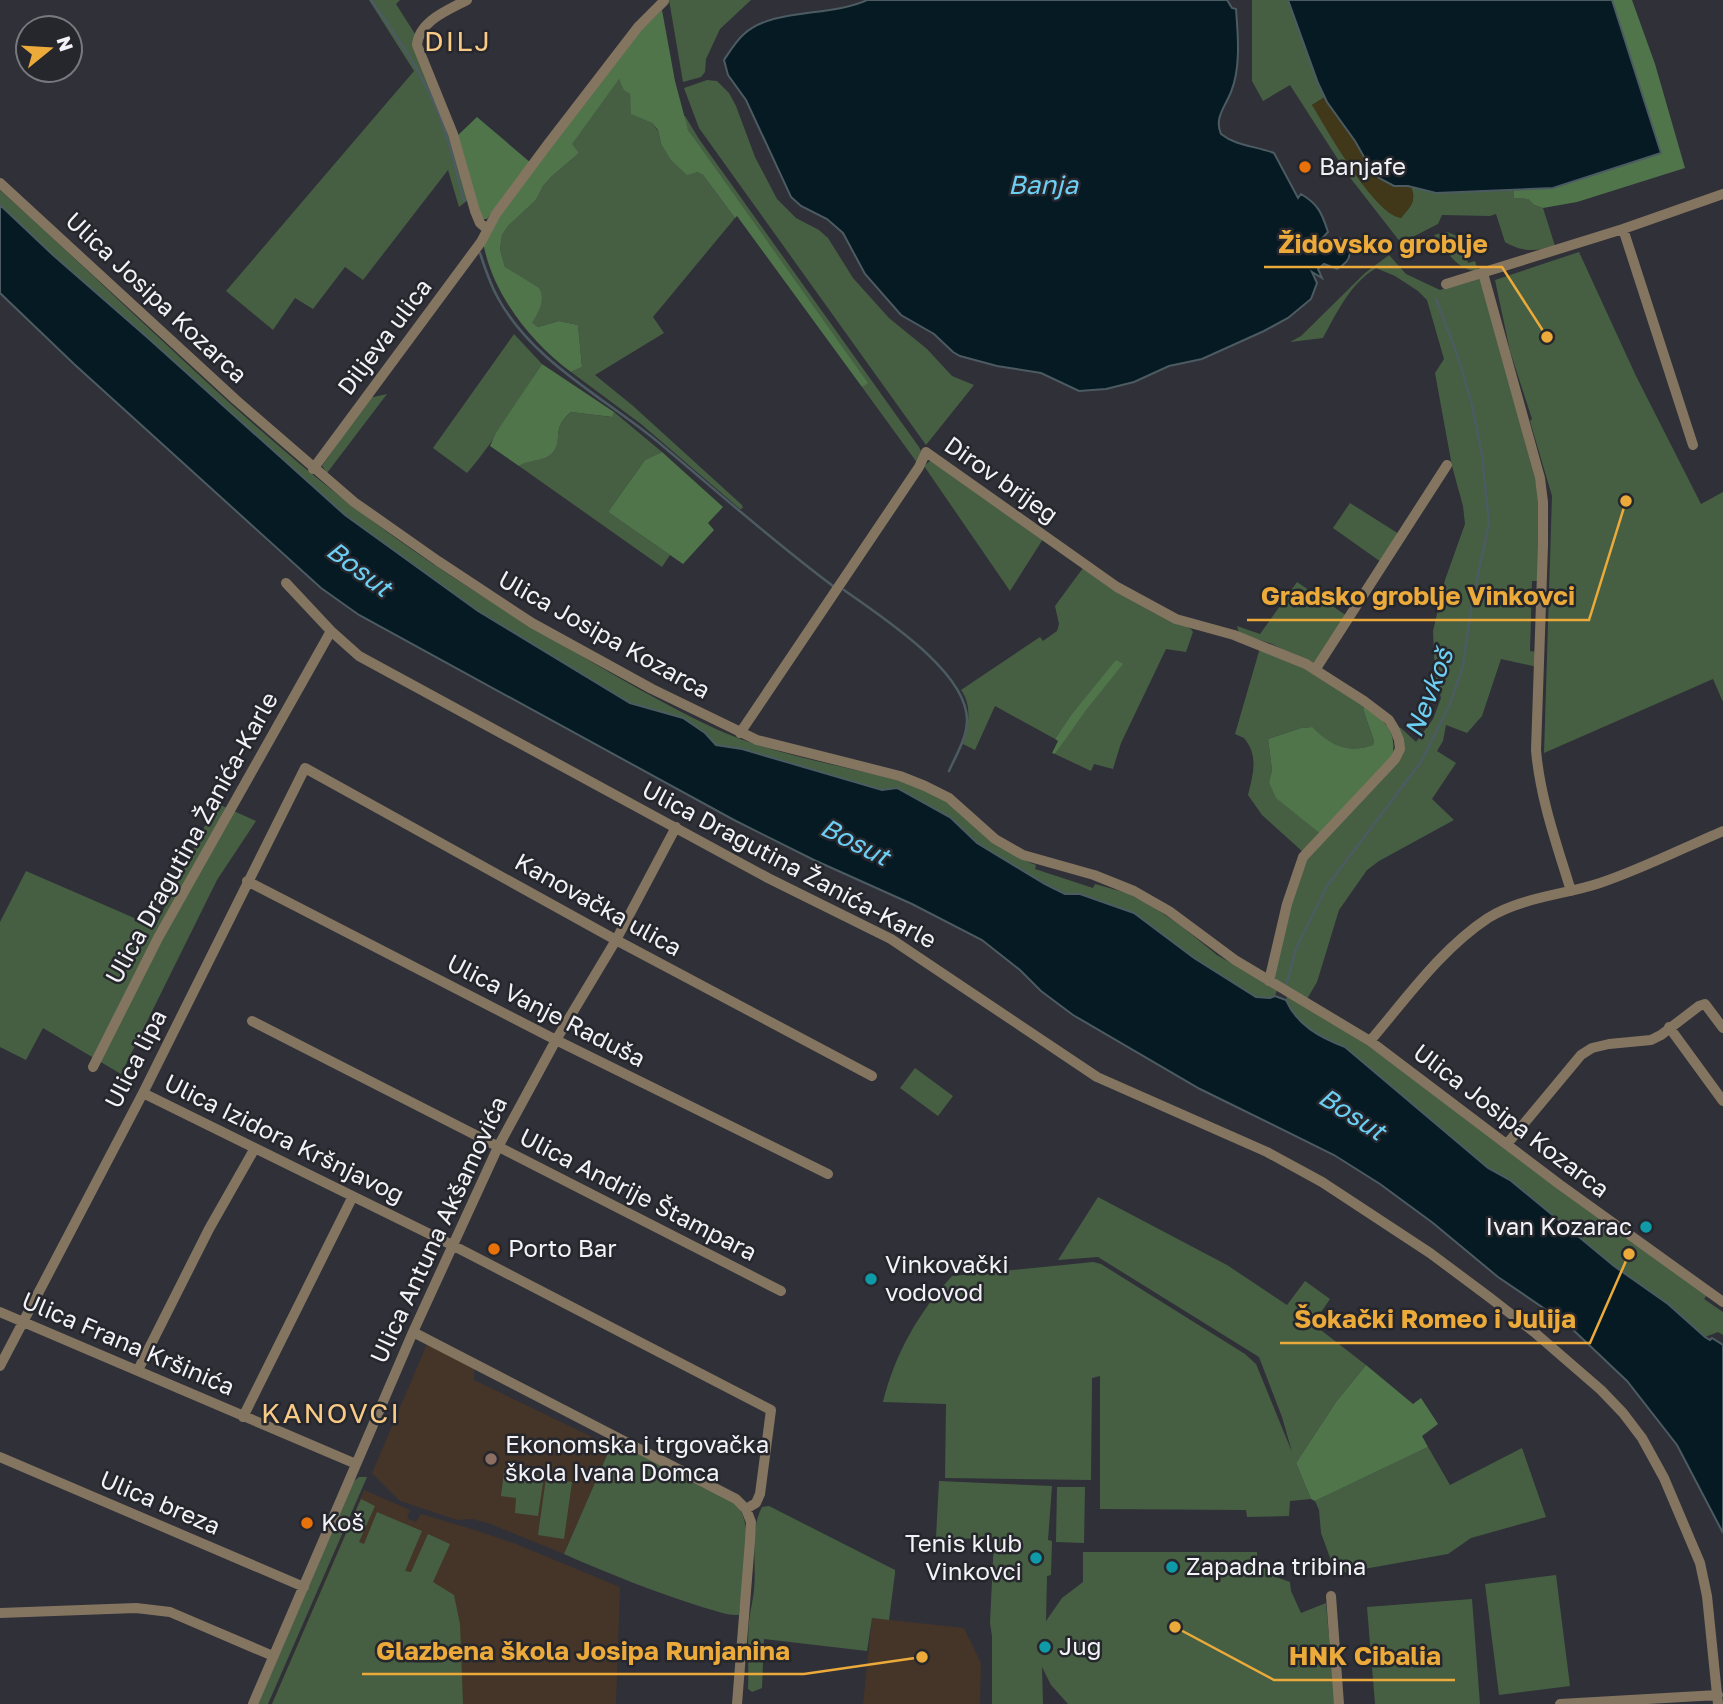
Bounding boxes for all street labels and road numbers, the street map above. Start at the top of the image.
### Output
street label: Ulica Josipa Kozarca [60,205,254,389]
street label: Diljeva ulica [331,272,437,400]
street label: Dirov brijeg [940,429,1064,528]
street label: Ulica Josipa Kozarca [494,563,716,704]
street label: Ulica Dragutina Žanića-Karle [98,686,283,988]
street label: Ulica Dragutina Žanića-Karle [638,774,942,954]
street label: Kanovačka ulica [510,846,687,961]
street label: Ulica Vanje Raduša [443,947,651,1072]
street label: Ulica lipa [98,1004,172,1112]
street label: Ulica Josipa Kozarca [1408,1037,1615,1203]
street label: Ulica Izidora Kršnjavog [160,1067,409,1208]
street label: Ulica Antuna Akšamovića [363,1091,512,1367]
street label: Ulica Andrije Štampara [515,1121,762,1266]
street label: Ulica Frana Kršinića [18,1285,239,1401]
street label: Ulica breza [96,1463,225,1540]

